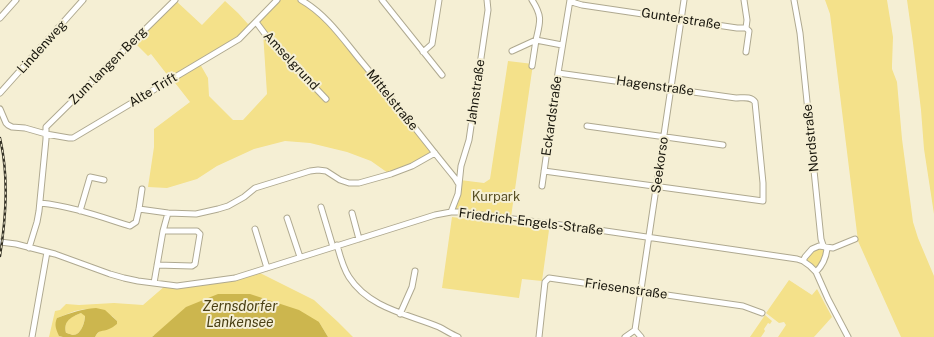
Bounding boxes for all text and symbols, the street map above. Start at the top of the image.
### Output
street label: Gunterstraße [640,5,722,33]
street label: Lindenweg [14,17,70,77]
street label: Zum langen Berg [66,24,150,108]
street label: Amselgrund [260,28,322,94]
street label: Jahnstraße [464,58,488,126]
street label: Mittelstraße [363,66,421,134]
street label: Alte Trift [126,70,180,110]
street label: Hagenstraße [615,73,695,99]
street label: Eckardstraße [539,75,565,157]
street label: Nordstraße [800,103,822,173]
street label: Seekorso [648,136,672,194]
park label: Kurpark [472,189,520,205]
street label: Friedrich-Engels-Straße [458,205,604,239]
street label: Friesenstraße [584,275,668,303]
water label: Zernsdorfer Lankensee [202,299,278,332]

